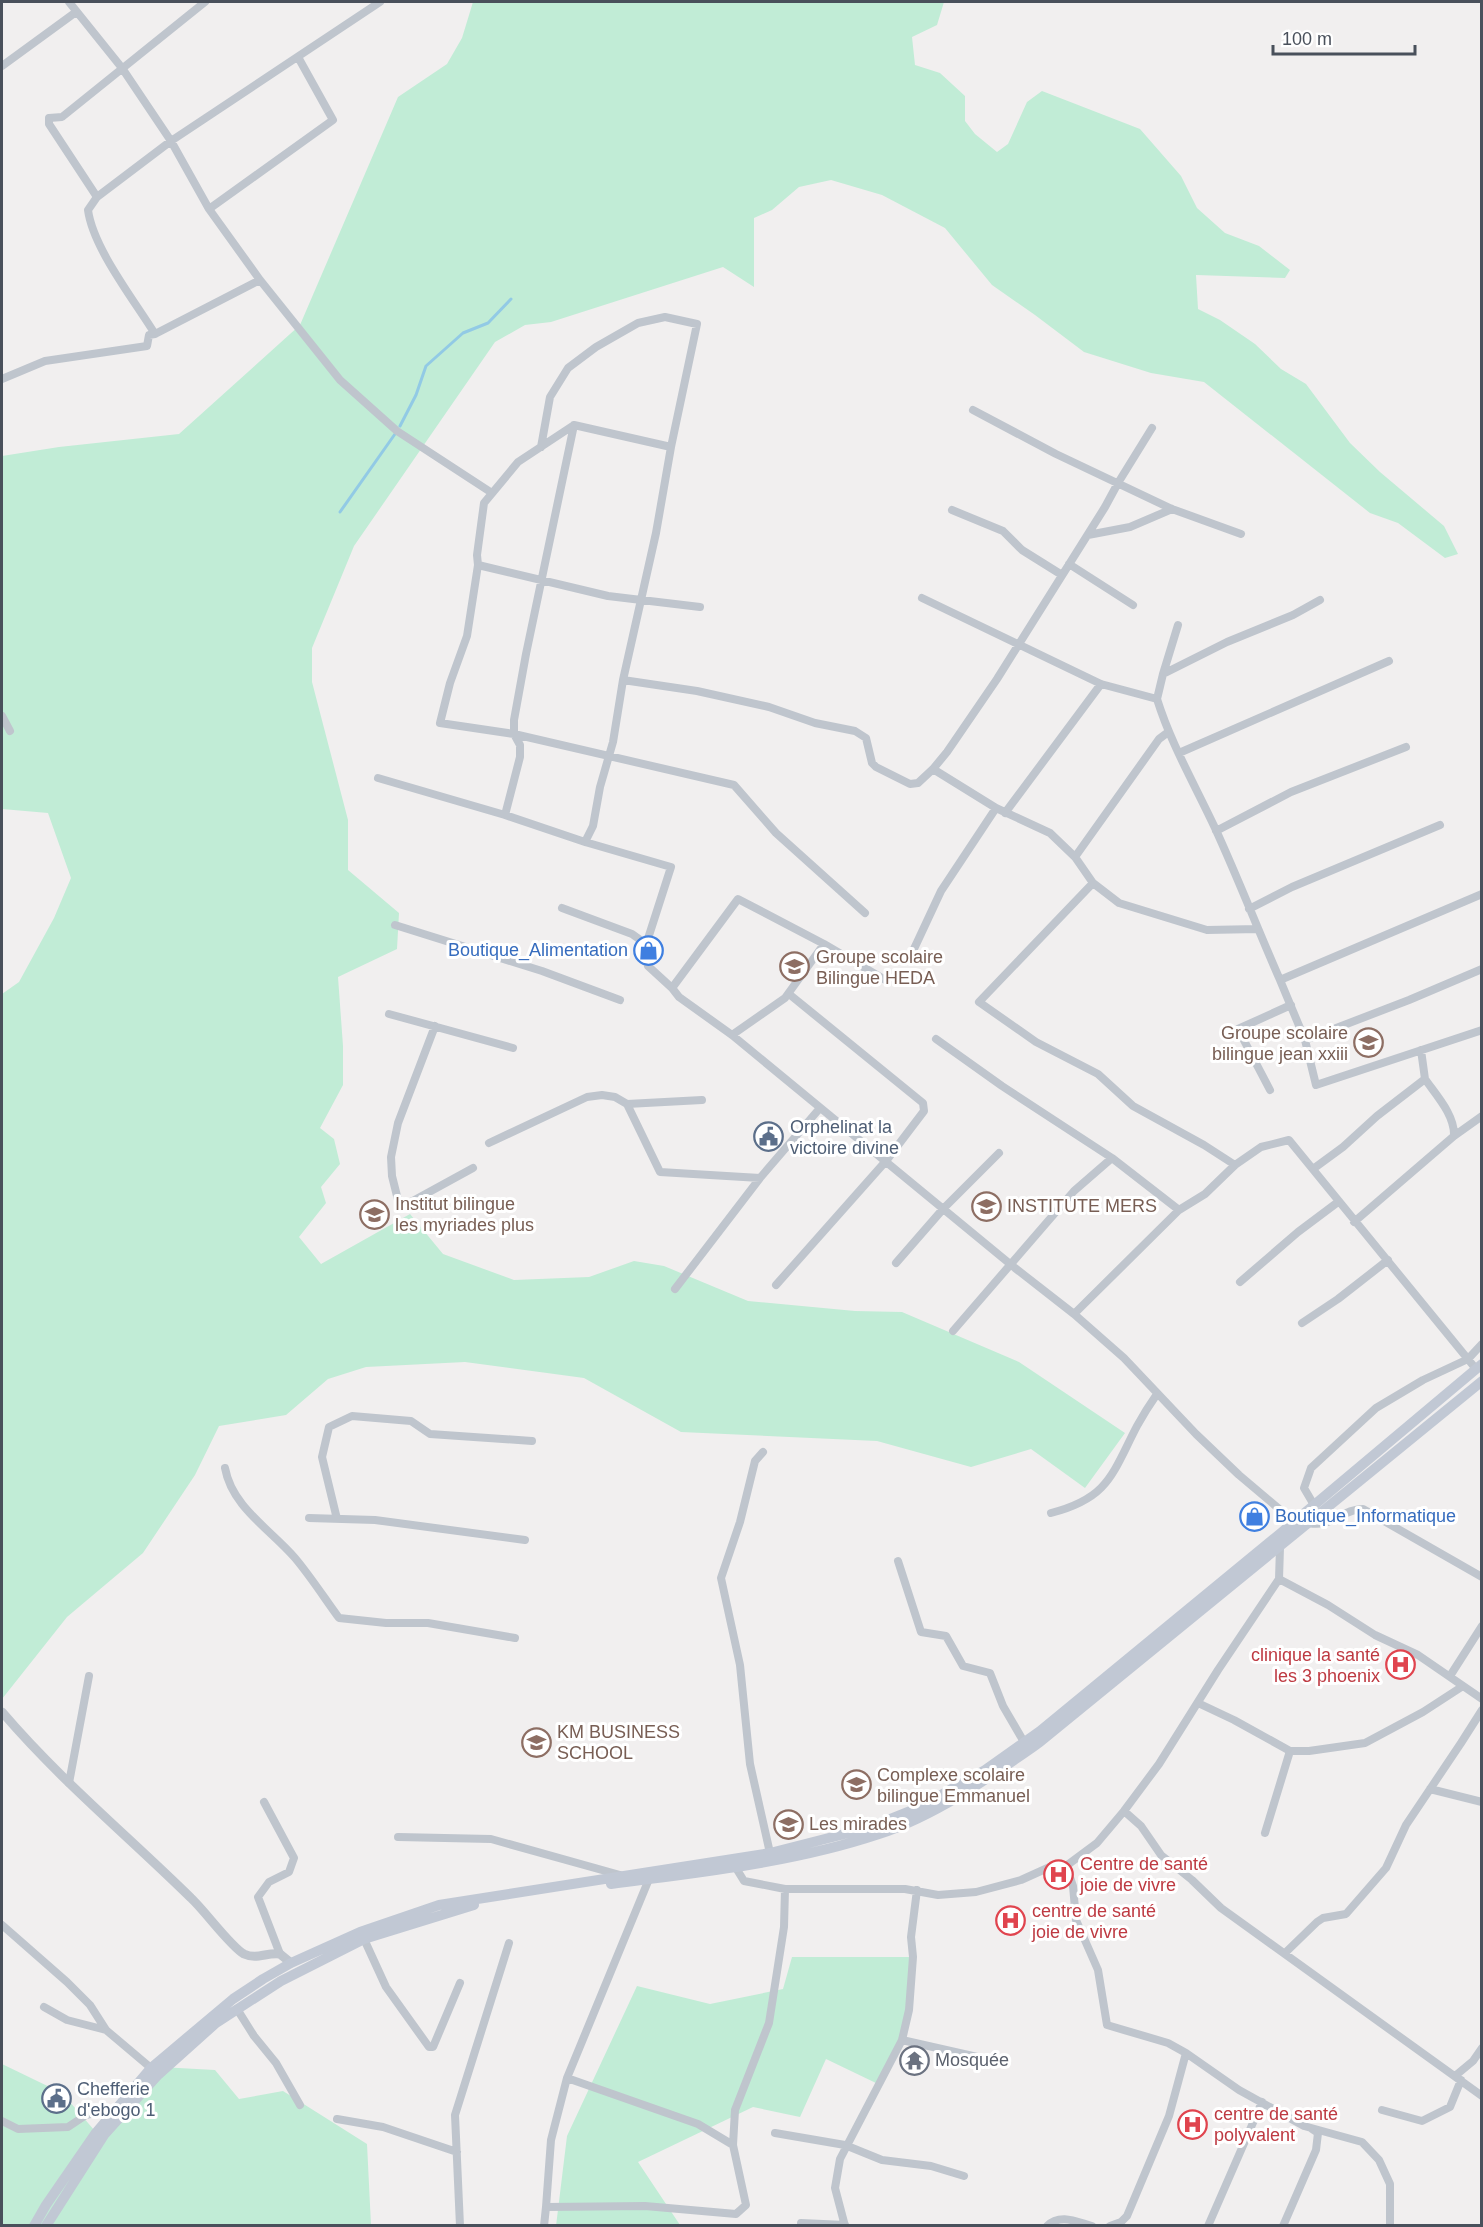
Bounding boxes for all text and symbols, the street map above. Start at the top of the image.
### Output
scale bar [1273,18,1416,56]
text: 100 m [1282,29,1332,49]
shop icon: Boutique_Alimentation [633,934,665,966]
place label: Boutique_Alimentation [448,940,628,961]
place label: Groupe scolaire Bilingue HEDA [816,947,943,988]
school or university icon: Groupe scolaire Bilingue HEDA [779,951,811,983]
place label: Groupe scolaire bilingue jean xxiii [1212,1023,1348,1064]
school or university icon: Groupe scolaire bilingue jean xxiii [1353,1027,1385,1059]
place label: Orphelinat la victoire divine [790,1117,899,1158]
public building icon: Orphelinat la victoire divine [753,1121,785,1153]
school or university icon: INSTITUTE MERS [970,1190,1002,1222]
place label: Institut bilingue les myriades plus [395,1194,534,1235]
place label: INSTITUTE MERS [1007,1196,1157,1216]
school or university icon: Institut bilingue les myriades plus [358,1198,390,1230]
shop icon: Boutique_Informatique [1238,1500,1270,1532]
place label: Boutique_Informatique [1275,1506,1456,1527]
place label: clinique la santé les 3 phoenix [1251,1645,1380,1686]
hospital icon: clinique la santé les 3 phoenix [1385,1649,1417,1681]
place label: KM BUSINESS SCHOOL [557,1722,680,1763]
school or university icon: KM BUSINESS SCHOOL [520,1726,552,1758]
place label: Complexe scolaire bilingue Emmanuel [877,1765,1030,1806]
school or university icon: Complexe scolaire bilingue Emmanuel [840,1769,872,1801]
school or university icon: Les mirades [772,1808,804,1840]
place label: Les mirades [809,1814,907,1834]
place label: Centre de santé joie de vivre [1079,1854,1208,1895]
hospital icon: Centre de santé joie de vivre [1043,1858,1075,1890]
place label: centre de santé joie de vivre [1031,1901,1156,1942]
hospital icon: centre de santé joie de vivre [995,1905,1027,1937]
temple icon: Mosquée [898,2044,930,2076]
place label: Mosquée [935,2050,1009,2070]
place label: Chefferie d'ebogo 1 [77,2079,156,2120]
public building icon: Chefferie d'ebogo 1 [40,2083,72,2115]
place label: centre de santé polyvalent [1214,2104,1338,2145]
hospital icon: centre de santé polyvalent [1177,2108,1209,2140]

